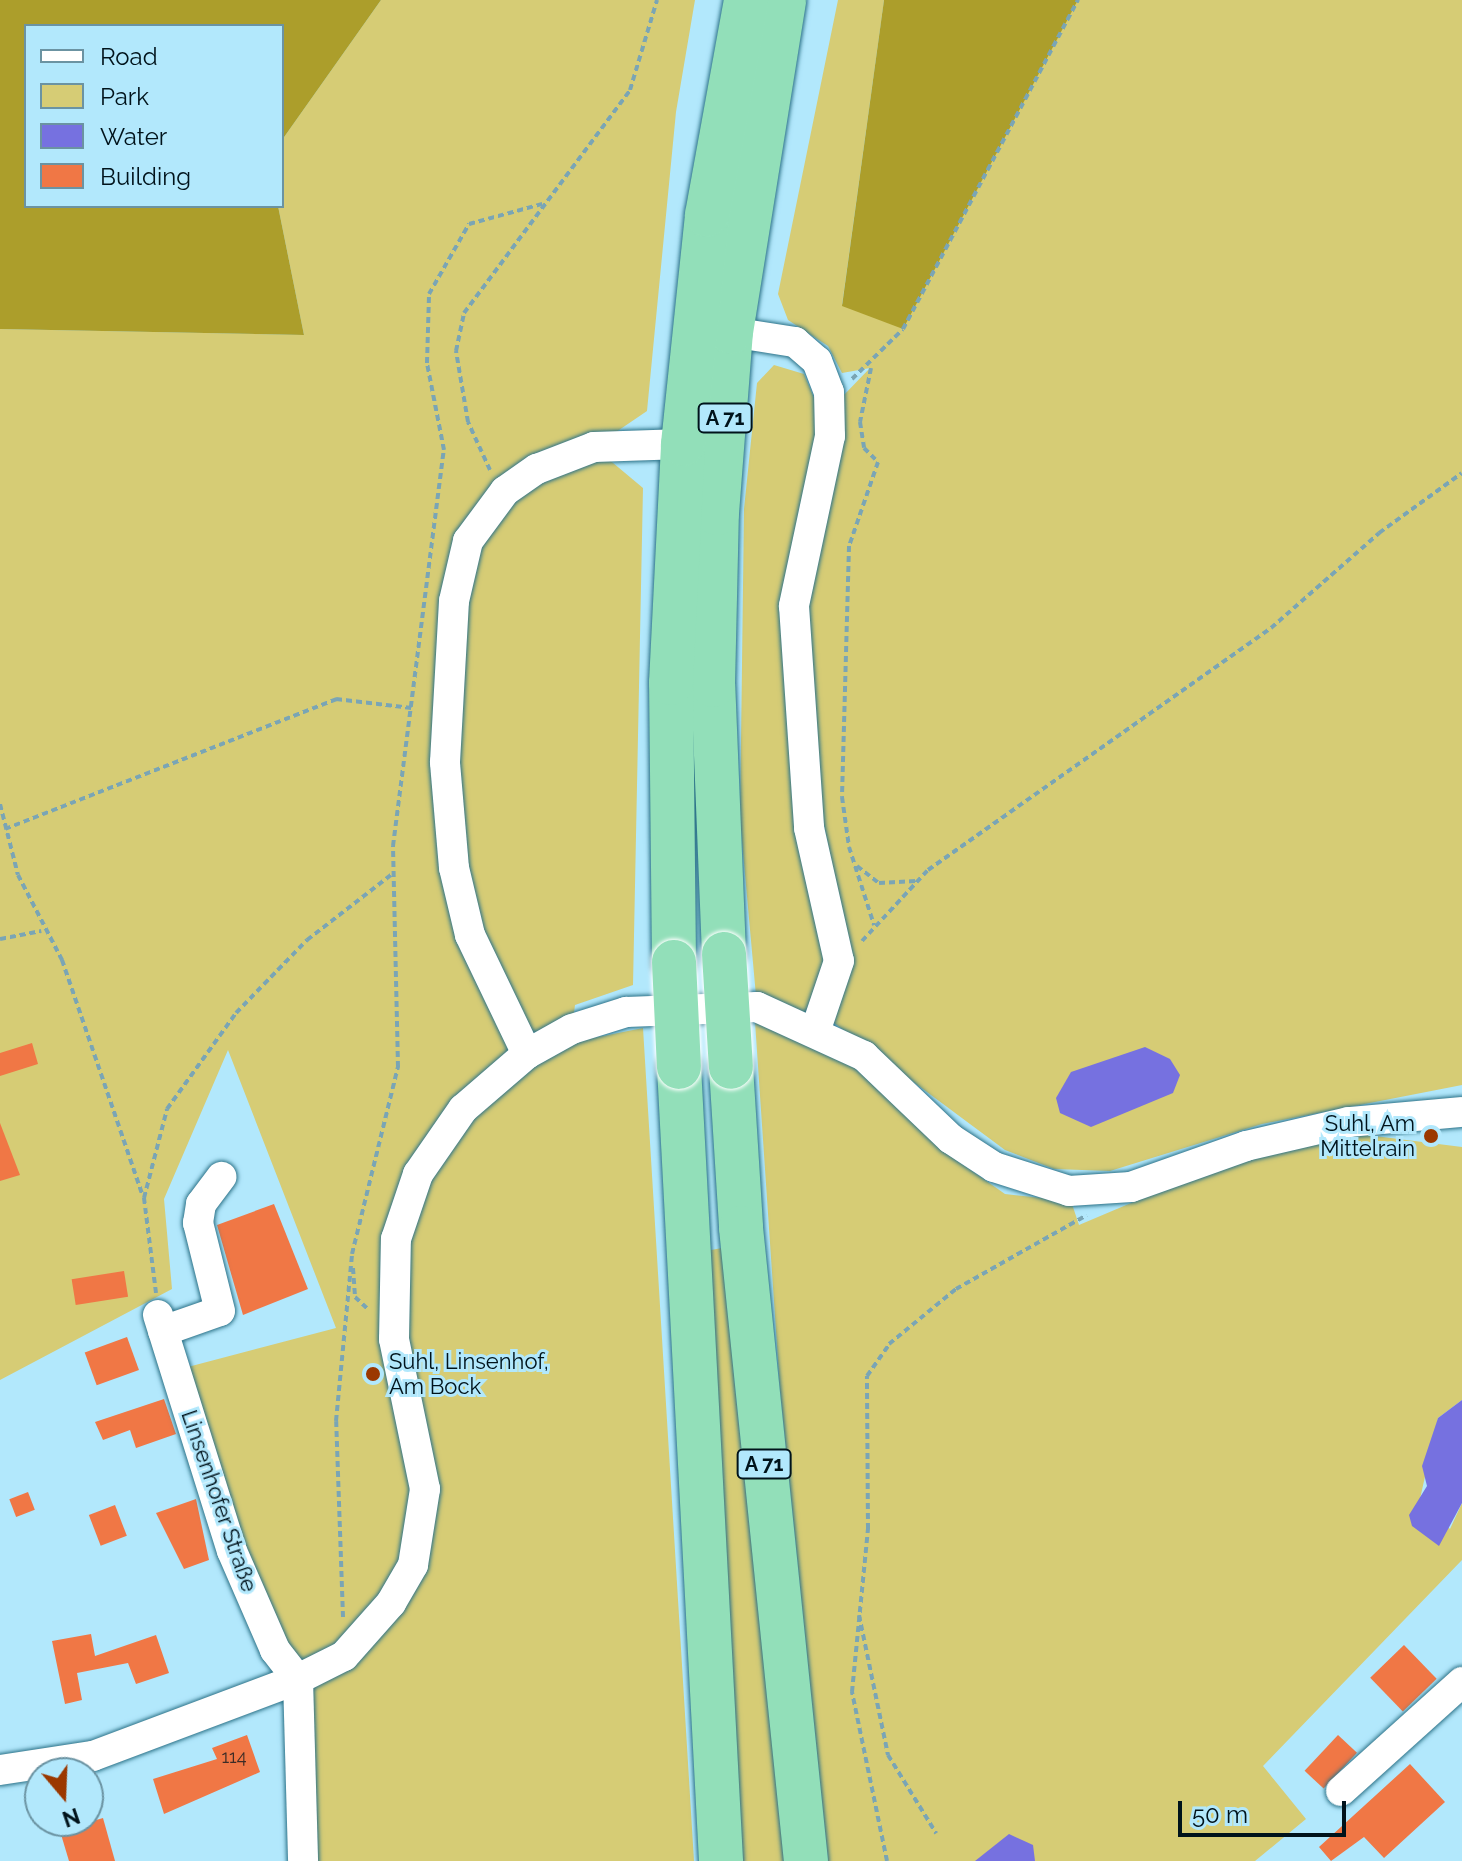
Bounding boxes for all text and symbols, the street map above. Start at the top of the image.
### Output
legend [24,24,284,208]
text: Road [100,42,158,71]
text: Park [100,82,149,111]
text: Water [100,122,167,151]
text: Building [100,162,191,191]
road number: A 71 [697,402,753,434]
place label: Suhl, Am Mittelrain [1320,1110,1415,1162]
marker: Suhl, Am Mittelrain [1422,1127,1440,1145]
place label: Suhl, Linsenhof, Am Bock [389,1348,549,1400]
marker: Suhl, Linsenhof, Am Bock [364,1365,382,1383]
street label: Linsenhofer Straße [175,1406,263,1596]
road number: A 71 [736,1448,792,1480]
house number: 114 [221,1746,247,1768]
north arrow [24,1757,104,1837]
scale bar [1182,1785,1350,1835]
text: 50 m [1192,1800,1248,1829]
text: N [59,1803,83,1833]

